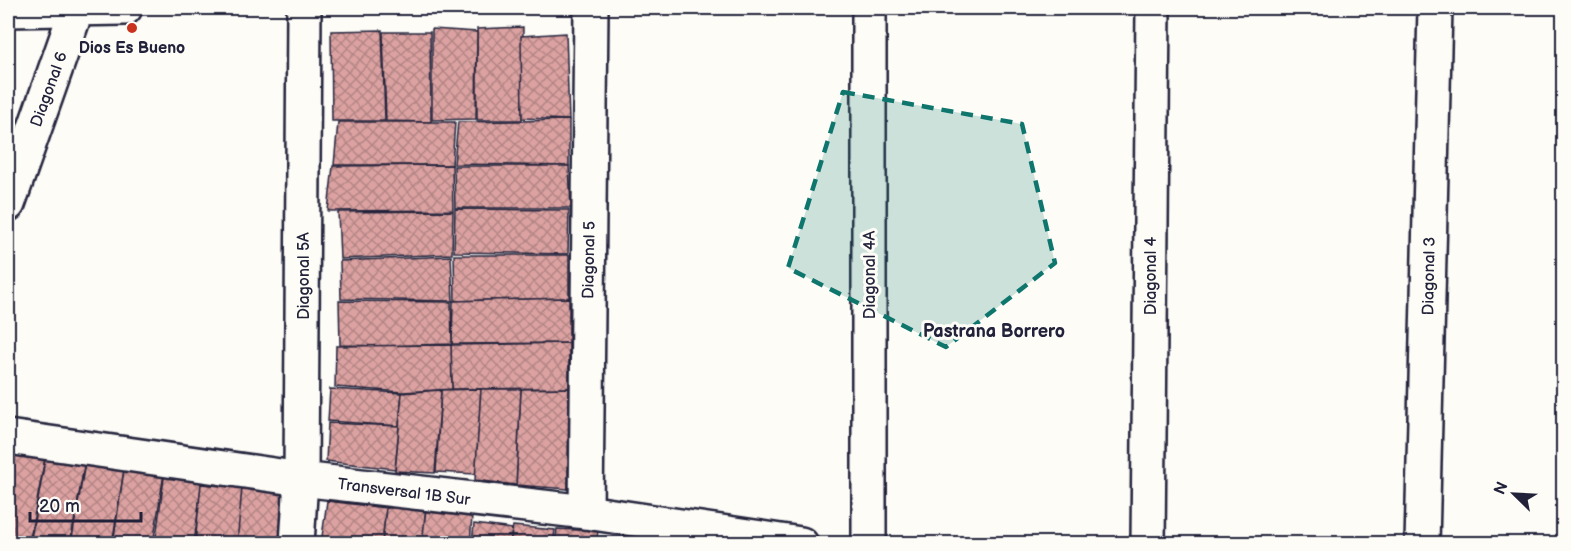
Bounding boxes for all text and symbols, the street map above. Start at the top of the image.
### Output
marker: Dios Es Bueno [125,21,139,35]
place label: Dios Es Bueno [79,39,185,58]
street label: Diagonal 6 [27,49,72,130]
street label: Diagonal 5 [579,221,600,299]
street label: Diagonal 4A [861,231,880,319]
street label: Diagonal 5A [295,232,314,320]
street label: Diagonal 4 [1142,236,1161,315]
street label: Diagonal 3 [1419,236,1440,315]
district label: Pastrana Borrero [923,321,1065,342]
north arrow [1484,464,1544,524]
street label: Transversal 1B Sur [336,475,471,510]
text: N [1491,479,1513,498]
scale bar [30,485,141,523]
text: 20 m [39,496,80,517]

